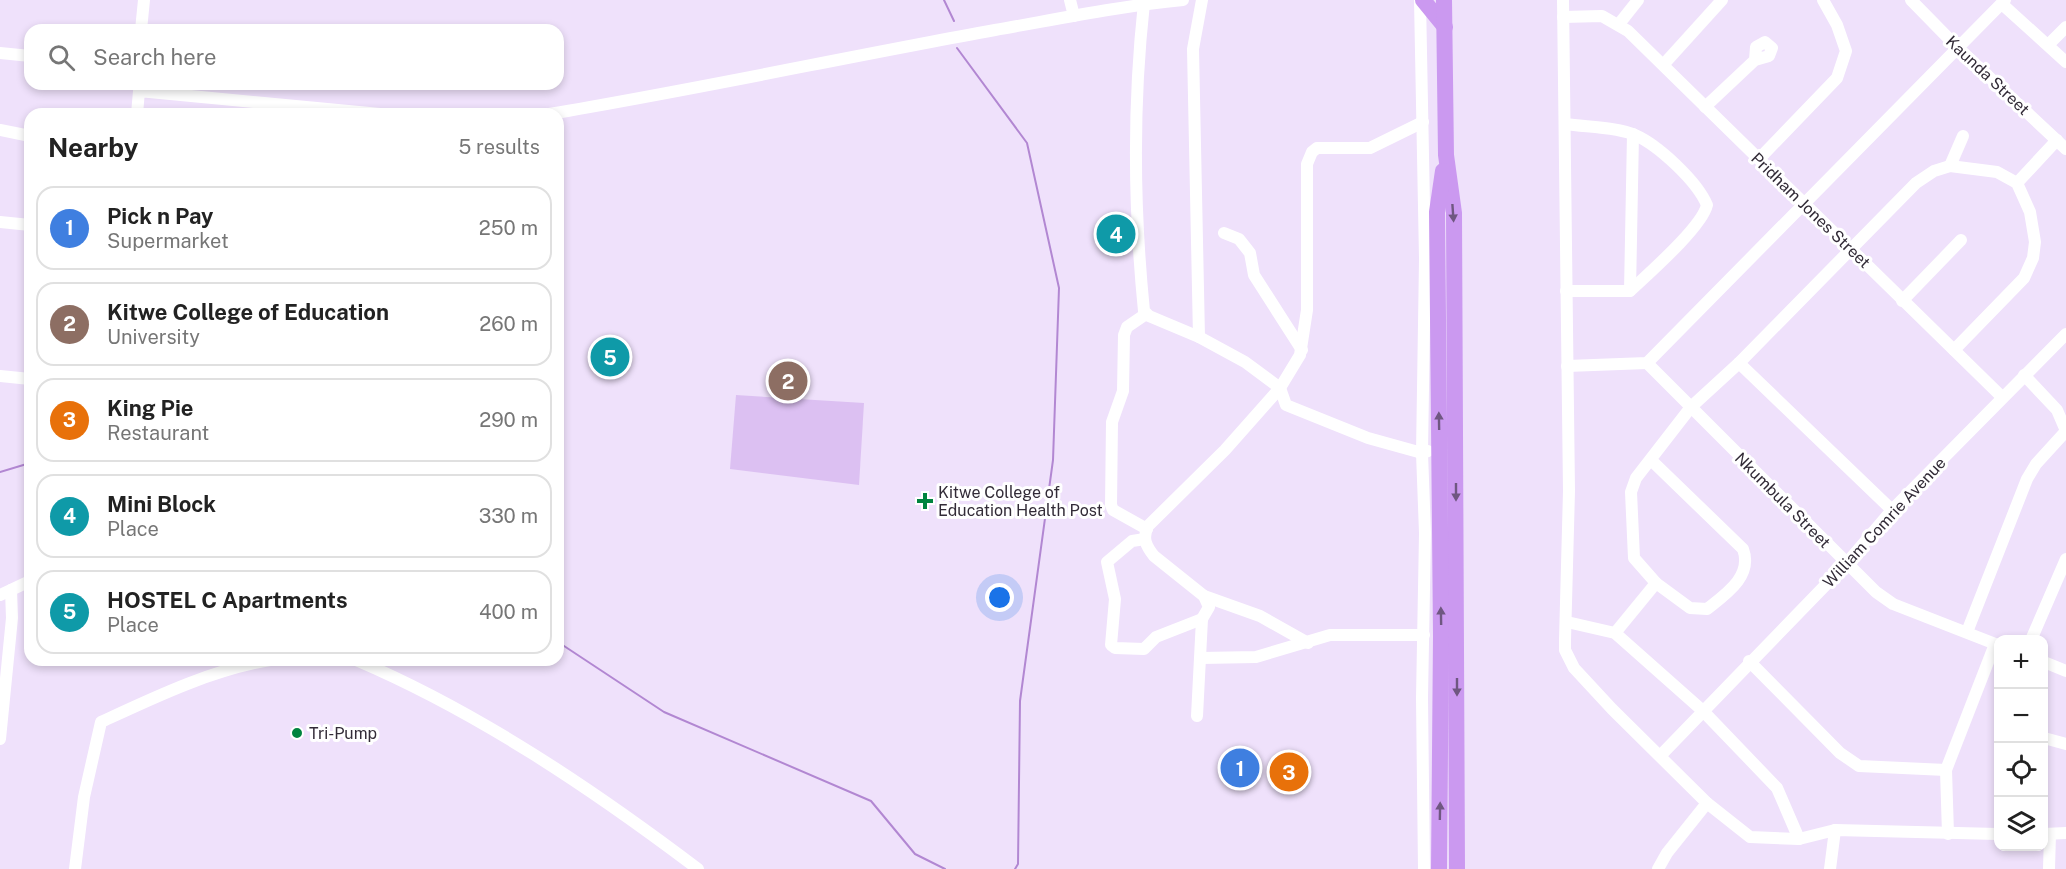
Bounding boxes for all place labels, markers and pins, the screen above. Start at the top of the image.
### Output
pin: 4 [1096,212,1136,256]
pin: 5 [590,334,630,380]
pin: 2 [768,358,808,404]
place label: Kitwe College of Education Health Post [938,483,1103,520]
marker: Kitwe College of Education Health Post [916,492,934,510]
place label: Tri-Pump [309,724,377,743]
marker: Tri-Pump [290,726,304,740]
pin: 1 [1220,746,1260,790]
pin: 3 [1270,750,1308,794]

